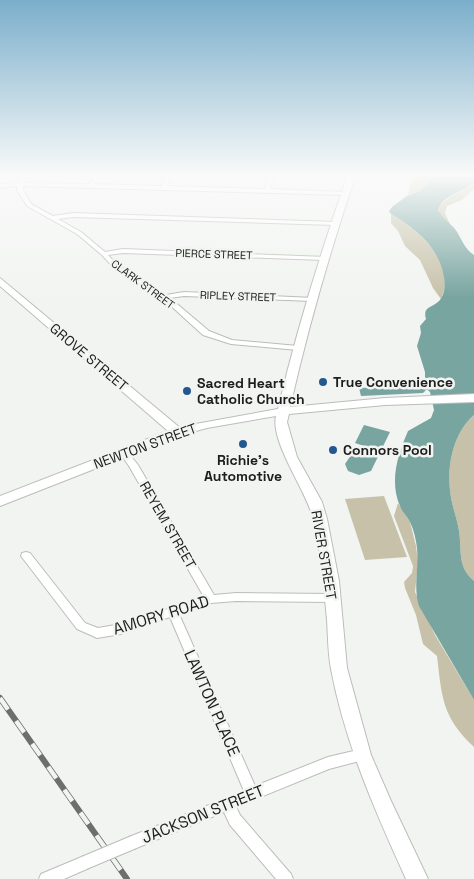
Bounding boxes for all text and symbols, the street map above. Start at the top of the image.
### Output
street label: PIERCE STREET [175,246,253,262]
street label: CLARK STREET [108,256,178,312]
street label: RIPLEY STREET [200,288,277,304]
street label: GROVE STREET [46,319,132,395]
place label: True Convenience [333,373,453,391]
place label: Sacred Heart Catholic Church [197,374,305,408]
marker: True Convenience [317,376,329,388]
marker: Sacred Heart Catholic Church [181,385,193,397]
street label: NEWTON STREET [91,419,199,473]
marker: Richie's Automotive [237,438,249,450]
place label: Connors Pool [343,441,432,459]
marker: Connors Pool [327,444,339,456]
place label: Richie's Automotive [204,451,282,485]
street label: REYEM STREET [136,478,200,572]
street label: RIVER STREET [307,509,341,601]
street label: AMORY ROAD [110,590,212,640]
street label: LAWTON PLACE [179,647,245,759]
street label: JACKSON STREET [139,780,267,848]

